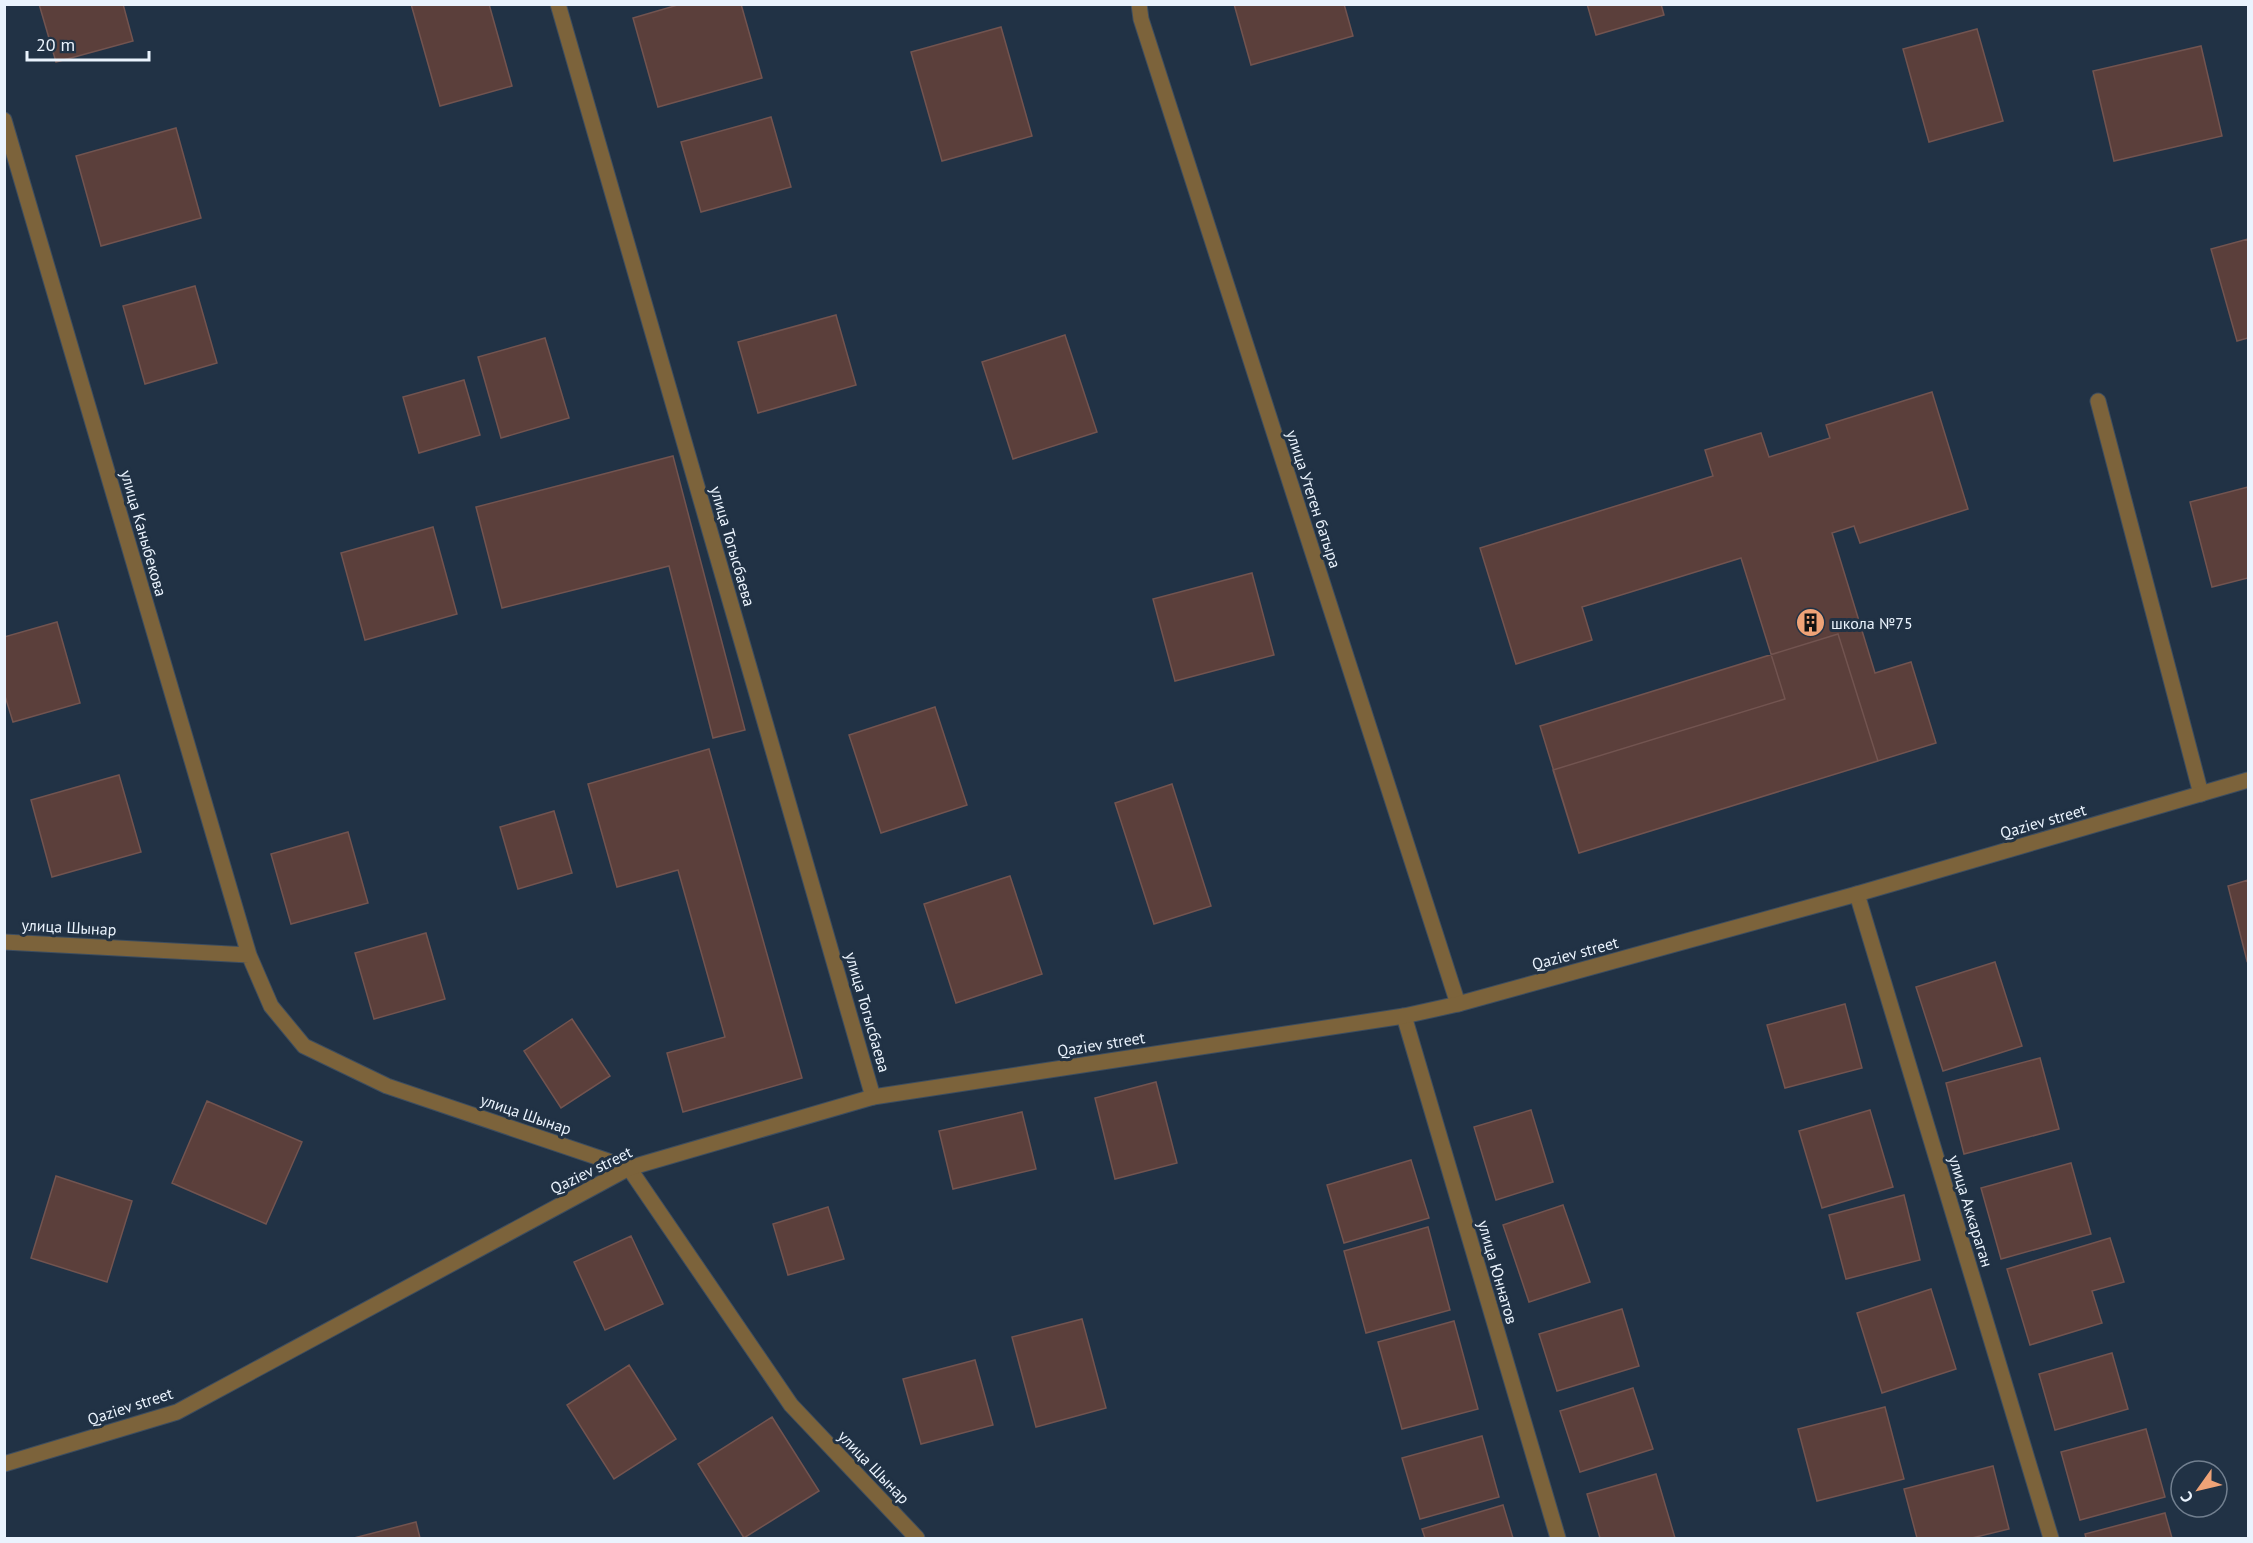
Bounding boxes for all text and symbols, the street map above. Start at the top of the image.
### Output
scale bar [27,24,148,62]
text: 20 m [36,33,75,56]
street label: улица Утеген батыра [1282,427,1346,571]
street label: улица Каныбекова [116,467,172,599]
street label: улица Тогысбаева [706,484,760,608]
building icon: школа №75 [1794,607,1826,639]
place label: школа №75 [1831,613,1913,633]
street label: Qaziev street [1998,799,2089,843]
street label: улица Шынар [21,915,117,939]
street label: Qaziev street [1530,932,1621,974]
street label: улица Тогысбаева [841,950,895,1074]
street label: Qaziev street [1056,1027,1147,1061]
street label: улица Шынар [478,1089,574,1139]
street label: Qaziev street [547,1141,636,1198]
street label: улица Аккараган [1944,1153,1998,1269]
street label: улица Юннатов [1474,1218,1522,1326]
street label: Qaziev street [85,1383,176,1429]
street label: улица Шынар [834,1426,914,1508]
north arrow [2169,1459,2229,1519]
text: С [2176,1488,2197,1507]

